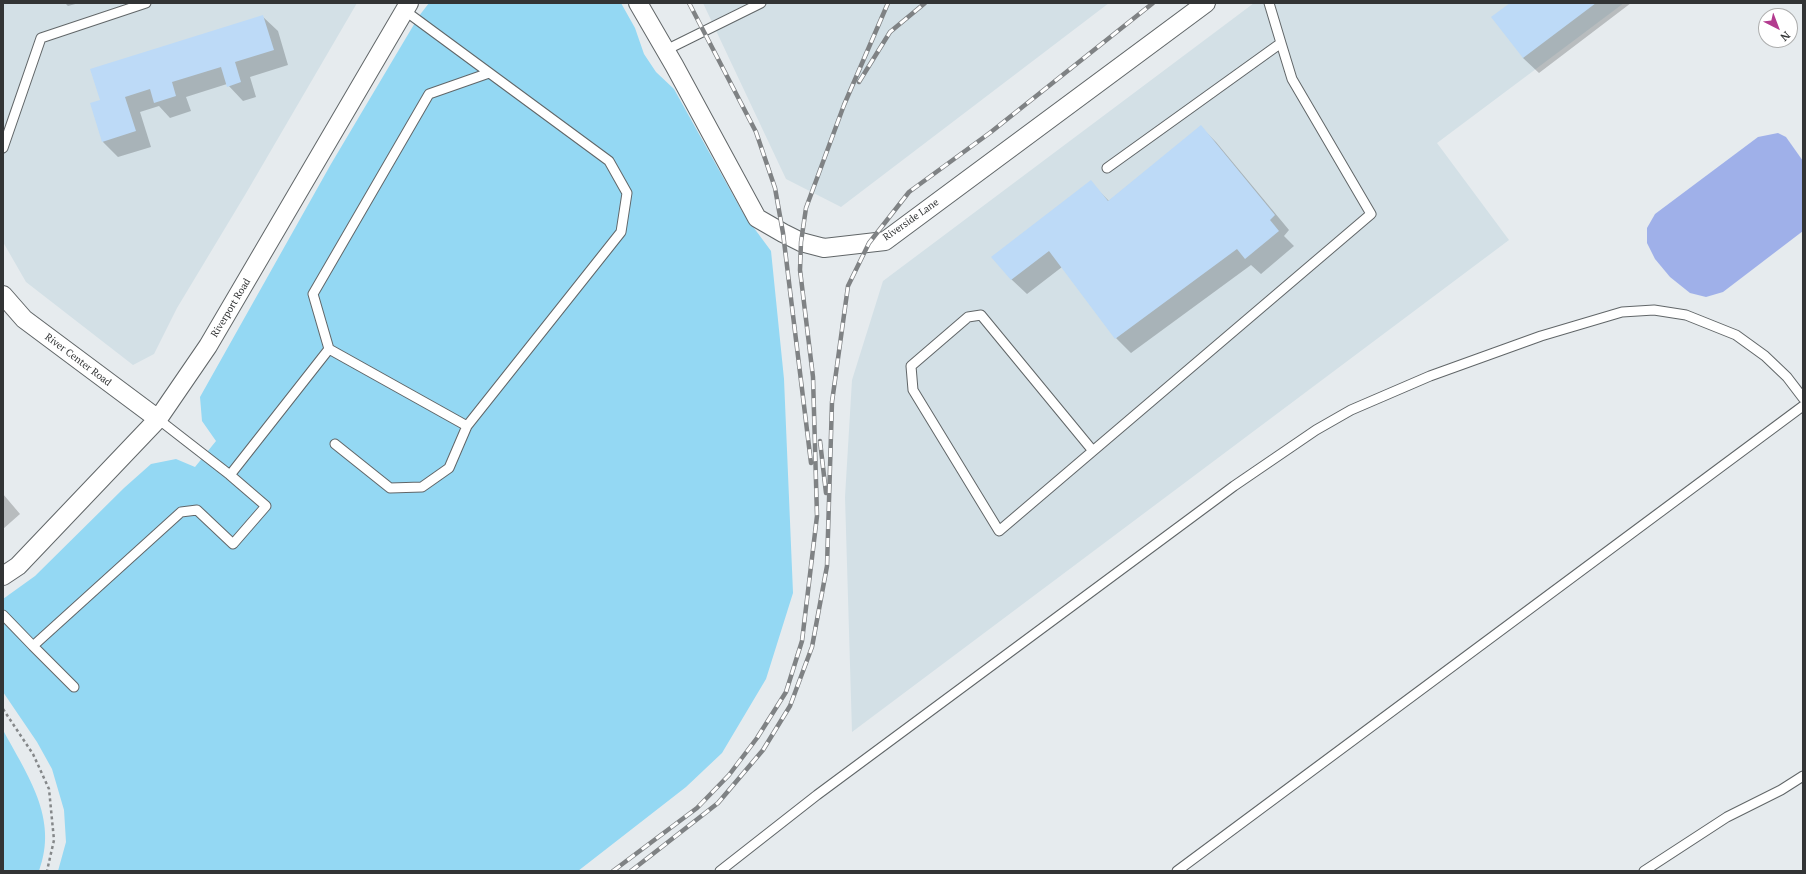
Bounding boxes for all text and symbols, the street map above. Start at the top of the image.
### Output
north arrow [1758,8,1798,48]
text: N [1778,28,1793,44]
street label: Riverside Lane [881,196,941,244]
street label: Riverport Road [209,276,253,340]
street label: River Center Road [42,331,114,389]

